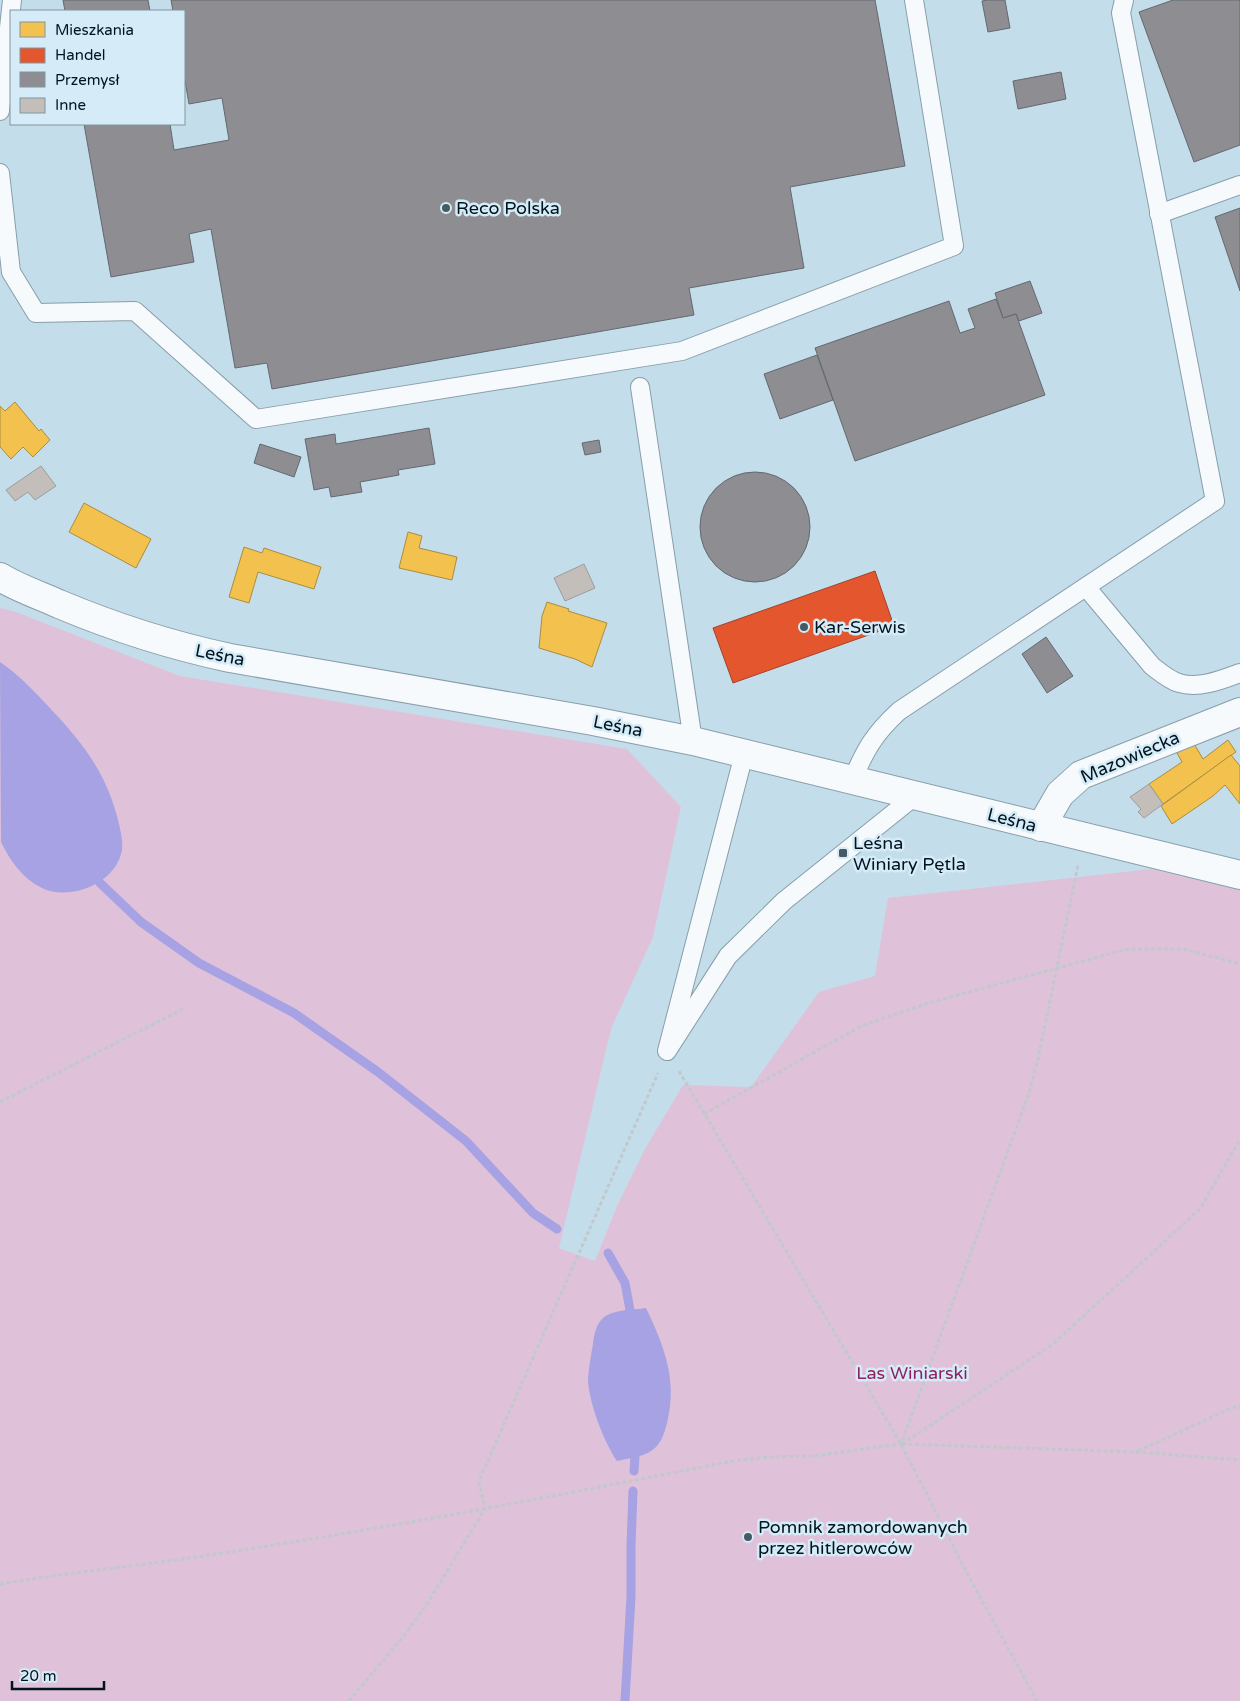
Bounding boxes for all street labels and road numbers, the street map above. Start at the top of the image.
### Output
street label: Leśna [193,639,247,671]
street label: Leśna [591,710,645,742]
street label: Mazowiecka [1077,726,1183,788]
street label: Leśna [985,803,1039,837]

